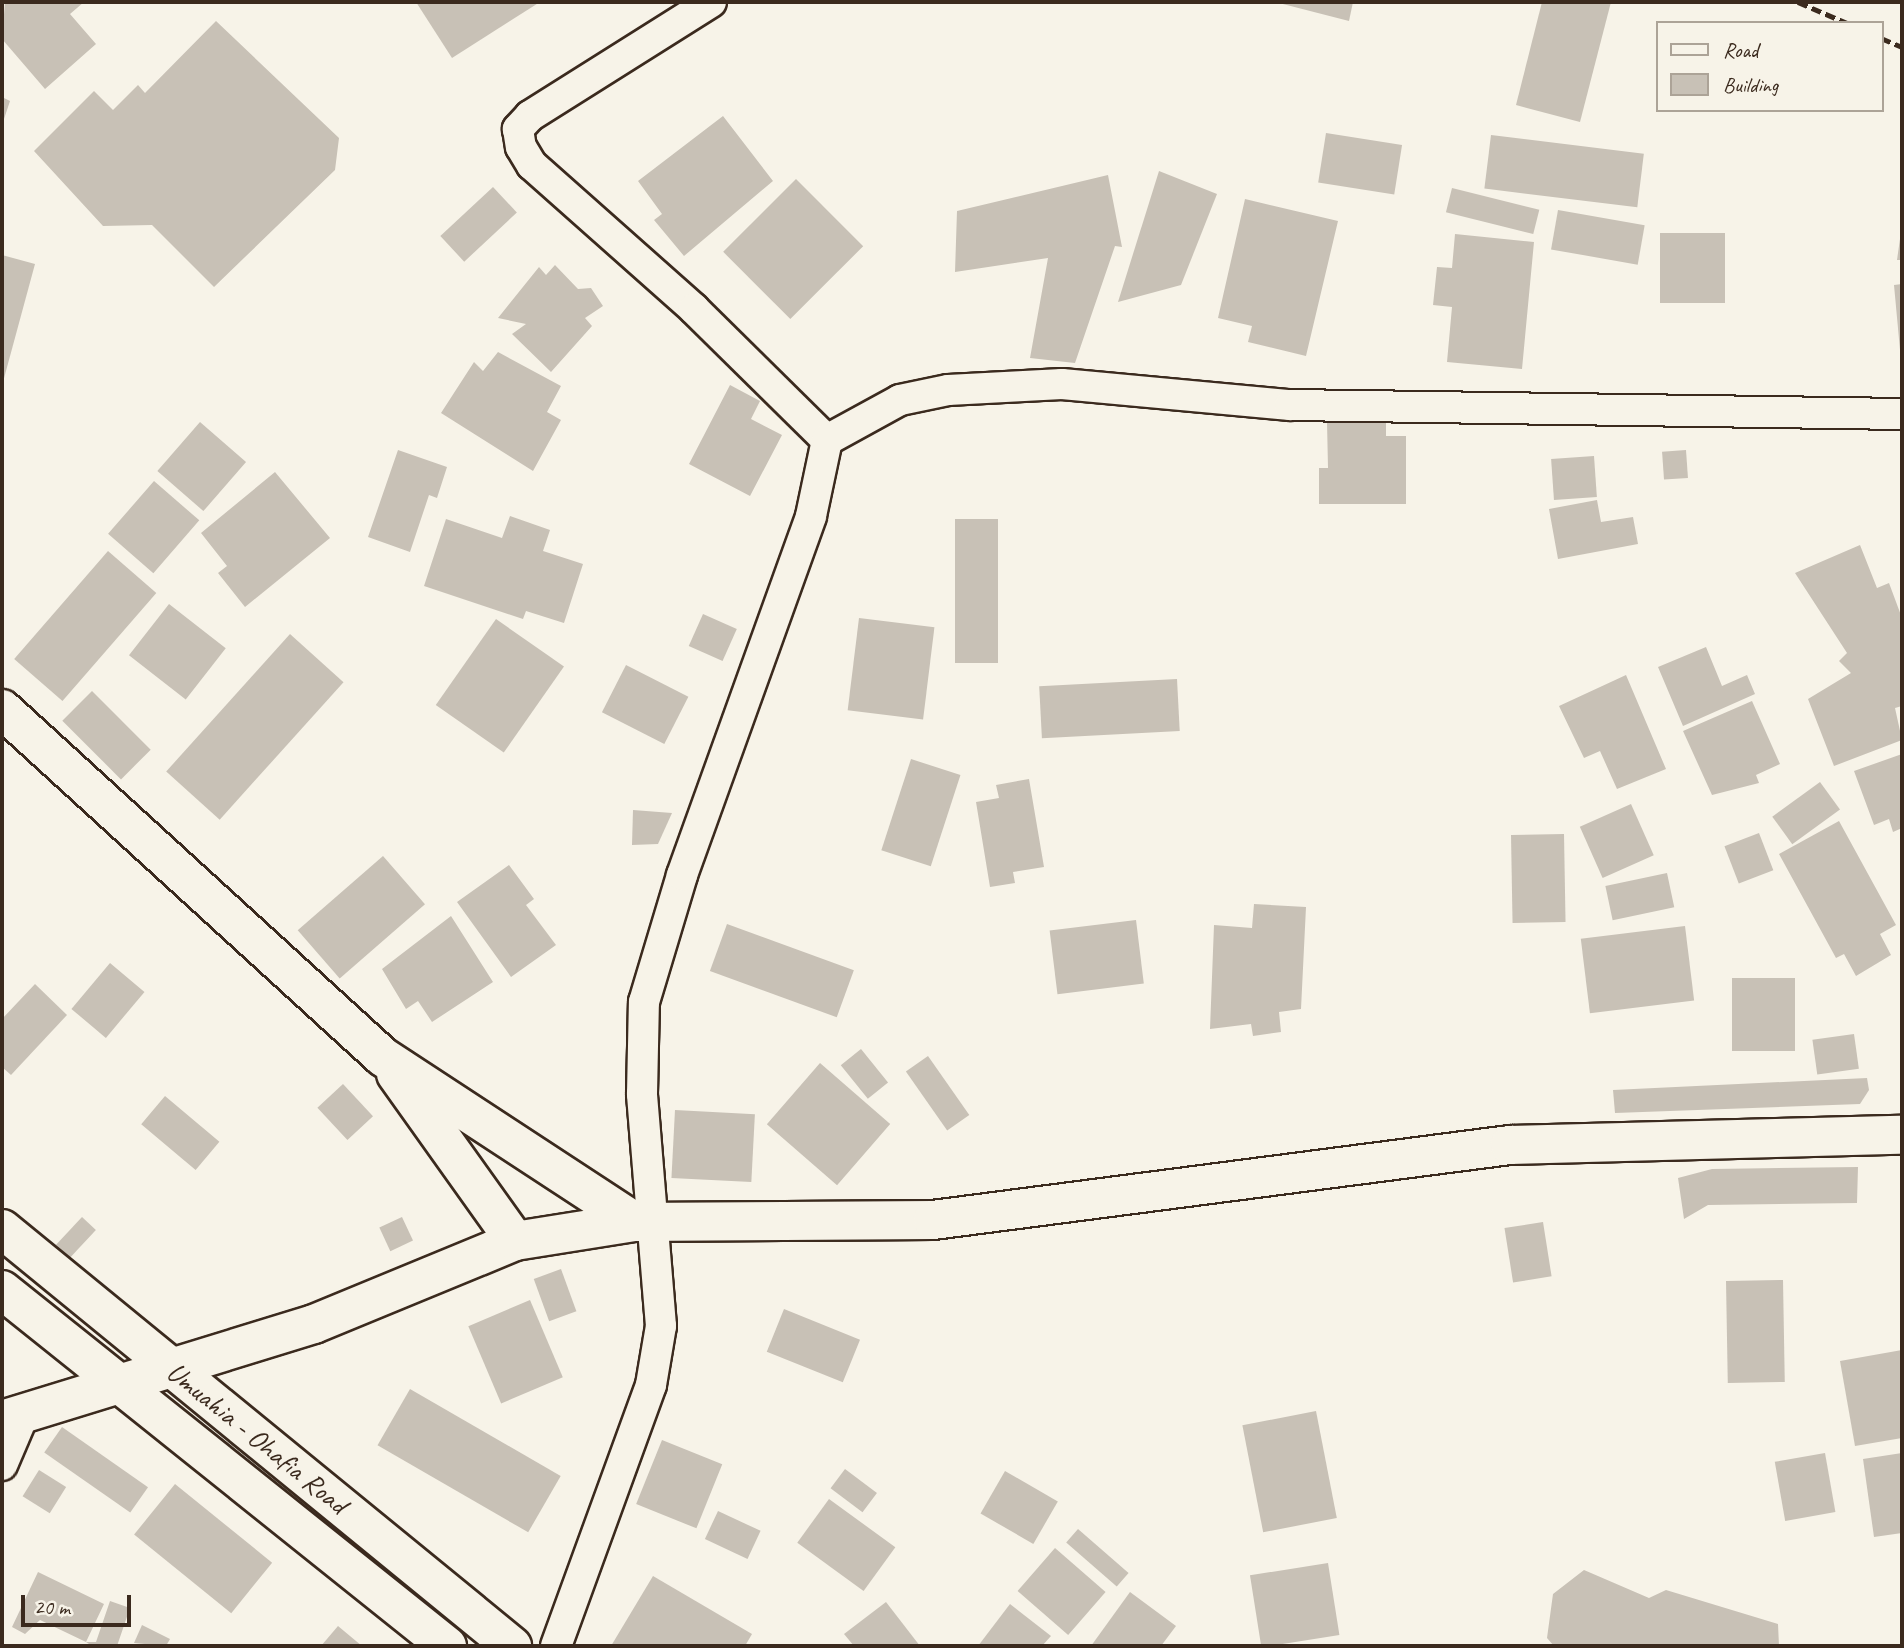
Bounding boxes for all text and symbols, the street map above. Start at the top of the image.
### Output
legend [1656,21,1883,112]
text: Road [1723,37,1758,63]
text: Building [1723,72,1778,98]
street label: Umuahia - Ohafia Road [160,1355,354,1521]
scale bar [24,1582,135,1626]
text: 20 m [34,1594,70,1620]

